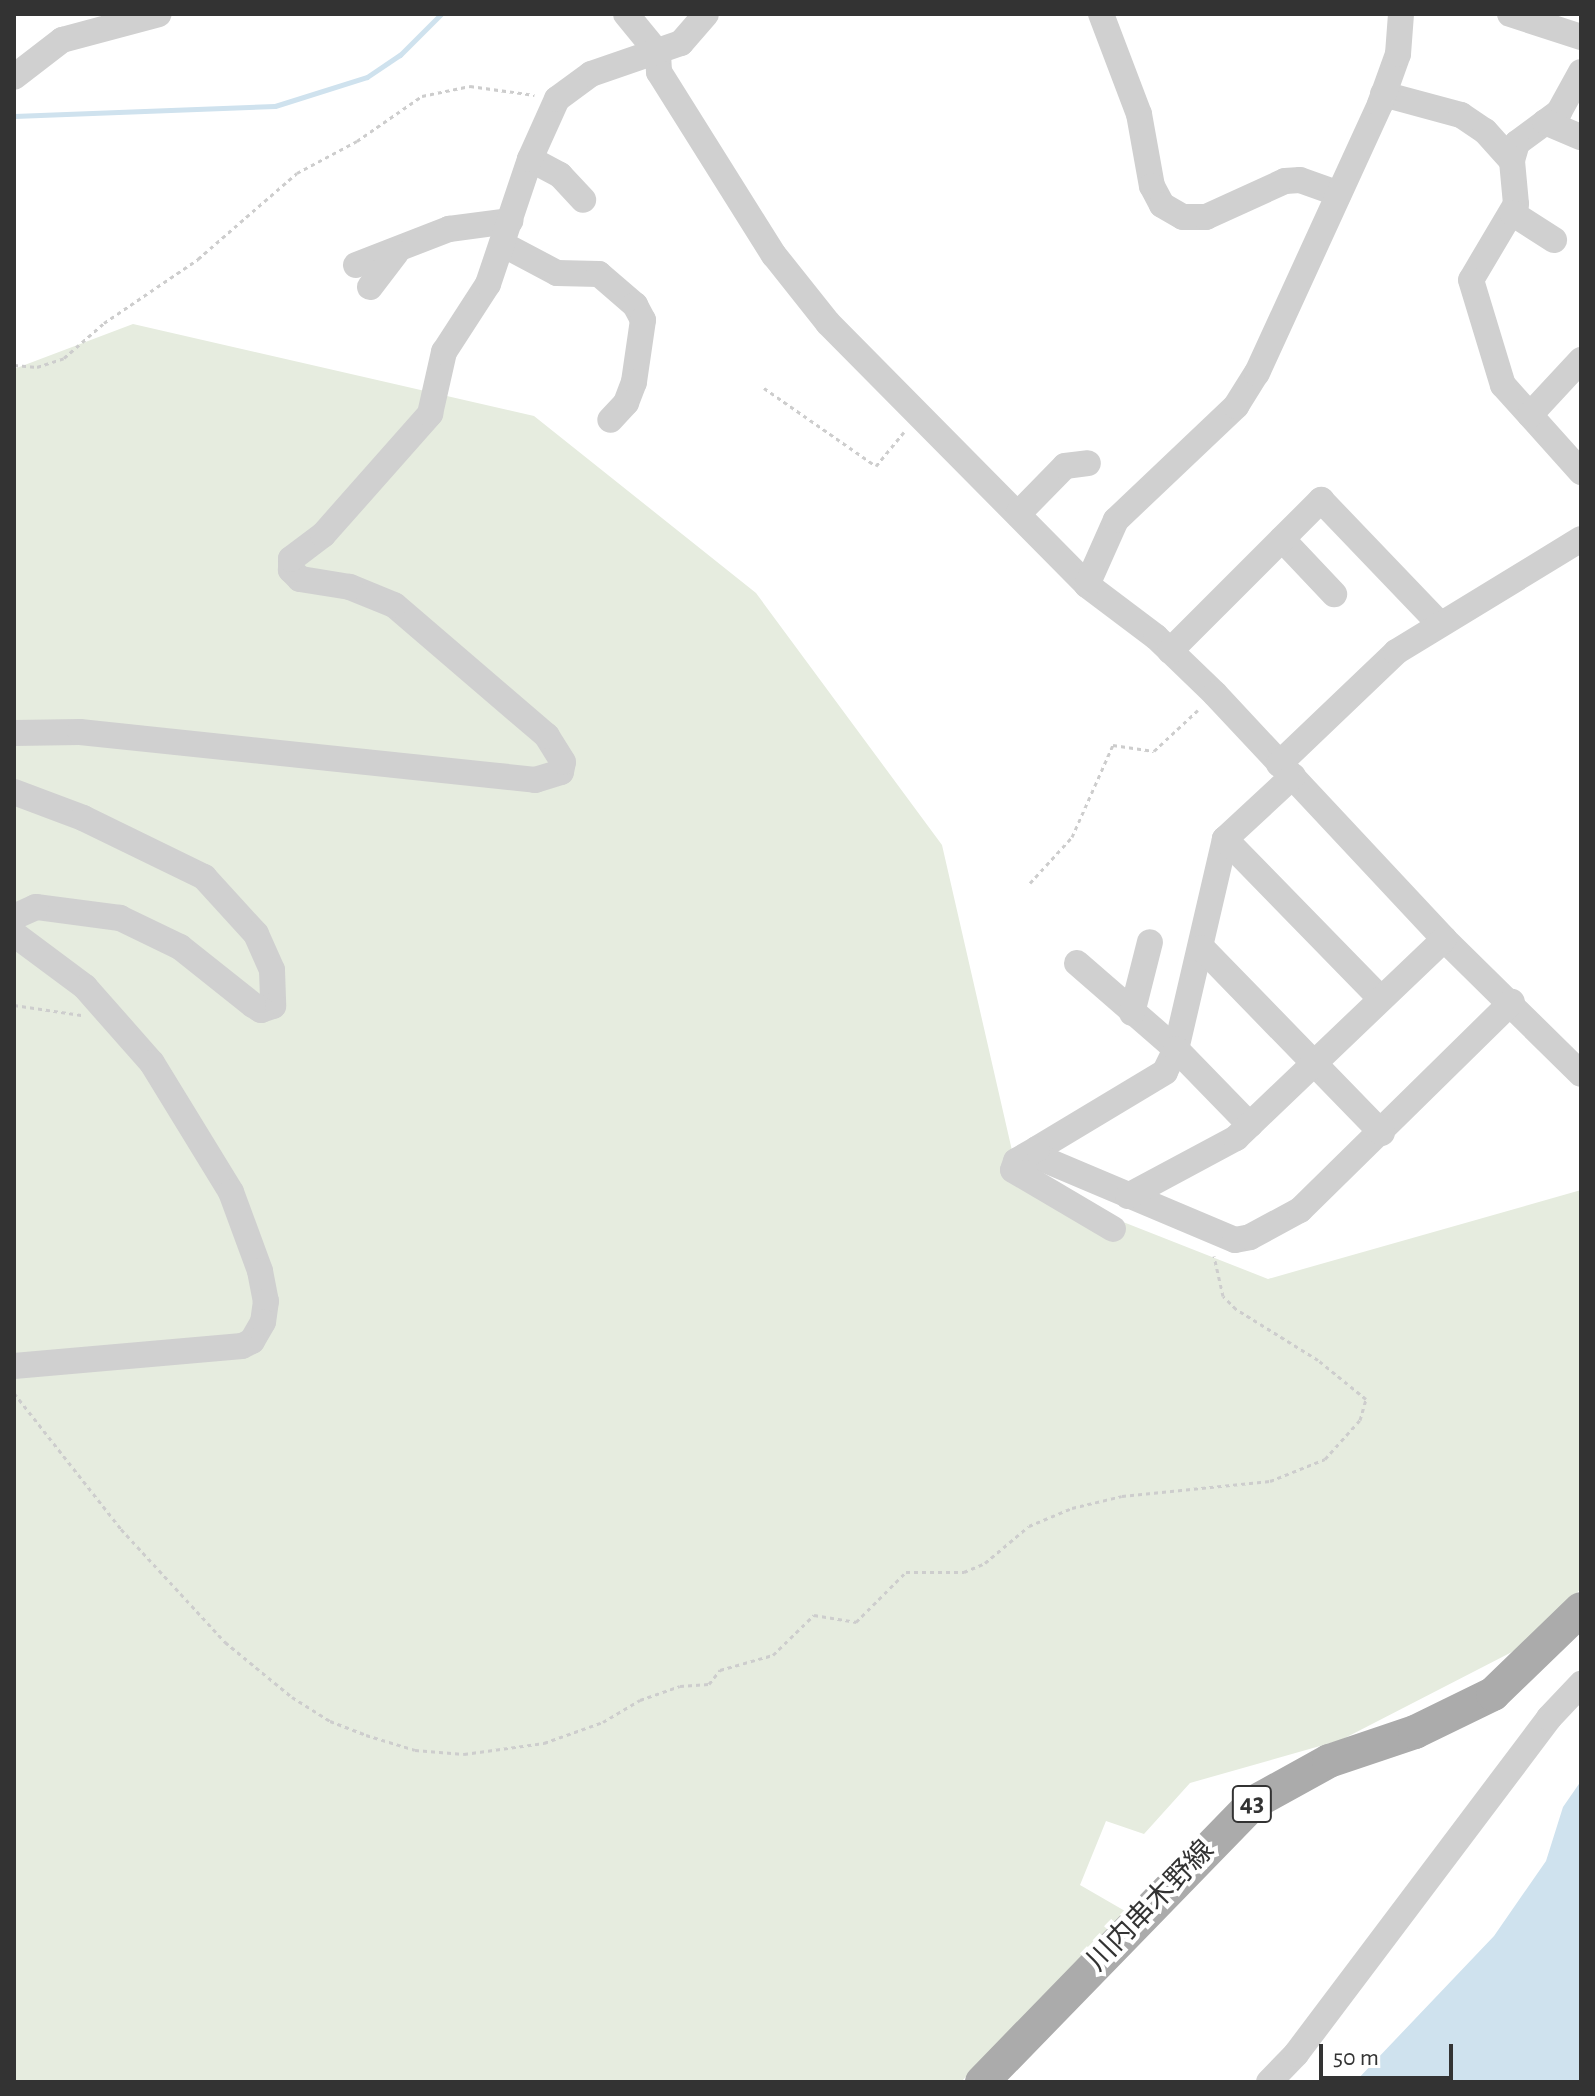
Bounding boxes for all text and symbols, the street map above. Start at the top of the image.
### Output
road number: 43 [1230,1782,1274,1826]
street label: 川内串木野線 [1081,1834,1221,1978]
scale bar [1323,2028,1457,2078]
text: 50 m [1333,2046,1379,2070]

